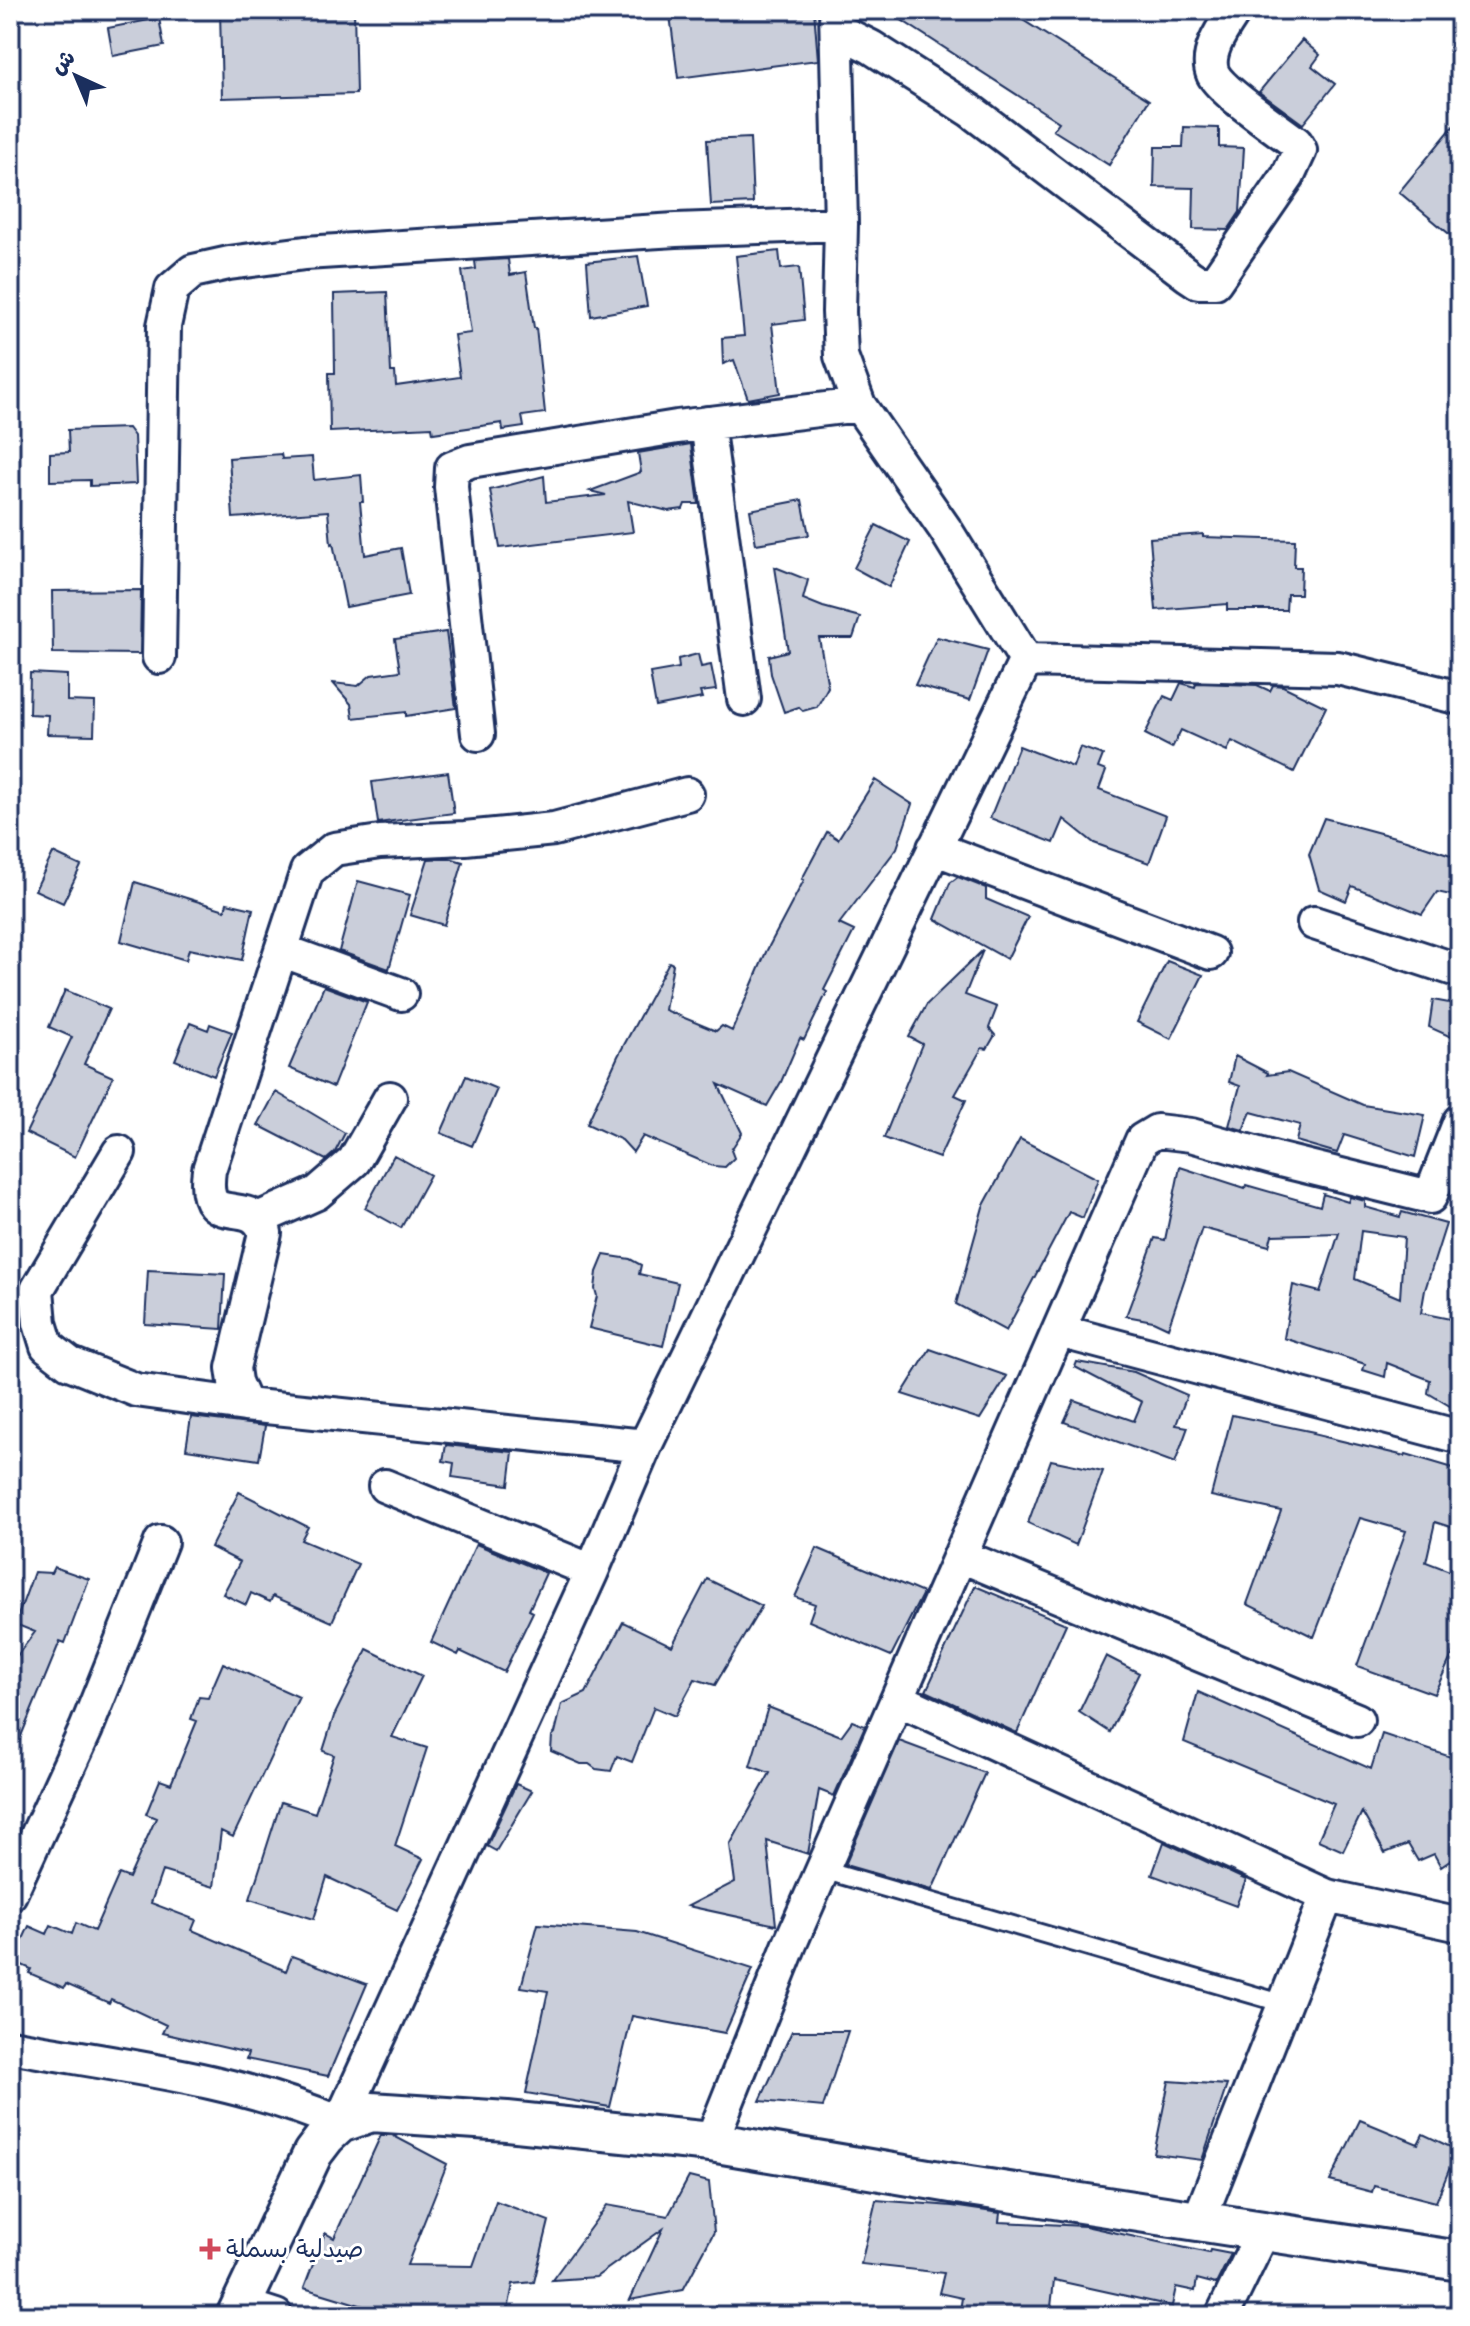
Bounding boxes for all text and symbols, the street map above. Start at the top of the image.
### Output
north arrow [36,36,116,116]
text: ش [45,45,81,80]
place label: صيدلية بسملة [226,2235,364,2263]
marker: صيدلية بسملة [201,2240,219,2258]

